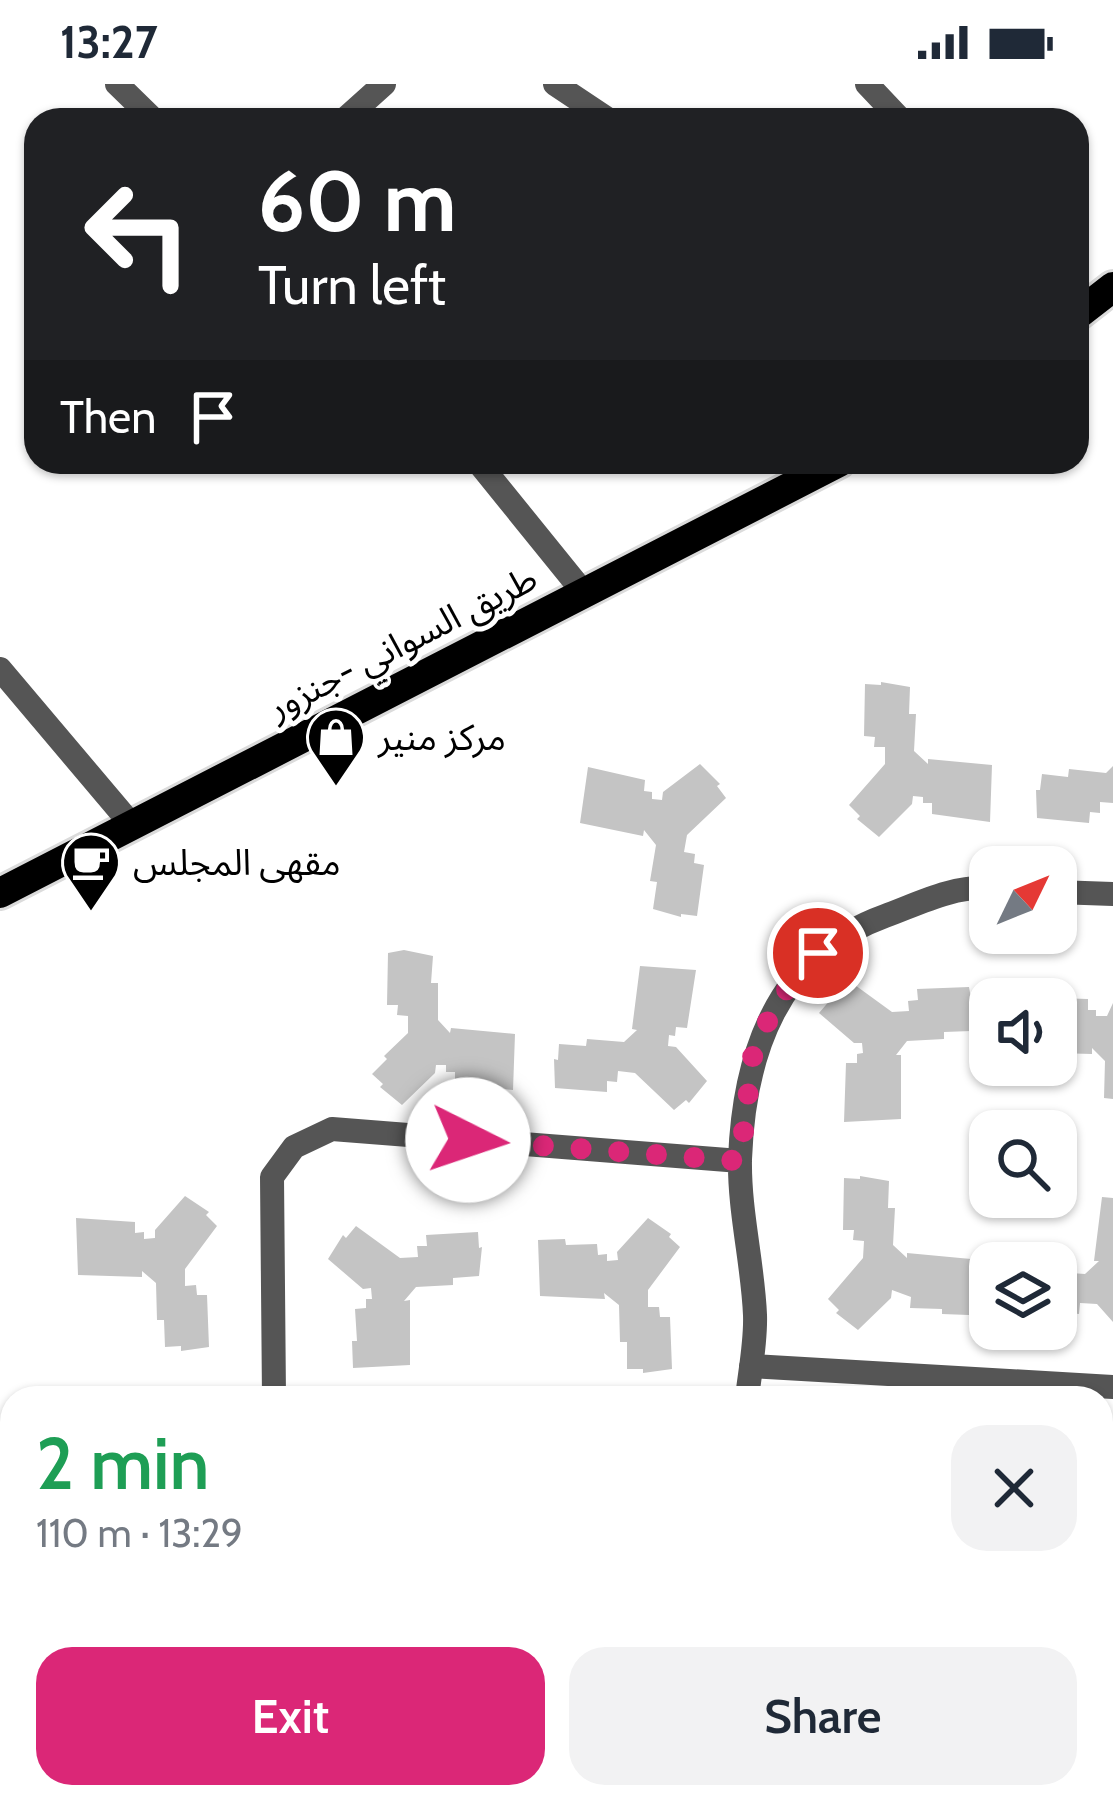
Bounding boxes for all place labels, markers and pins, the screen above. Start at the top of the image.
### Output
shop icon: مركز منير [305,706,367,788]
place label: مركز منير [377,715,506,759]
cafe icon: مقهى المجلس [60,831,122,913]
place label: مقهى المجلس [133,840,341,884]
pin [767,902,869,1004]

